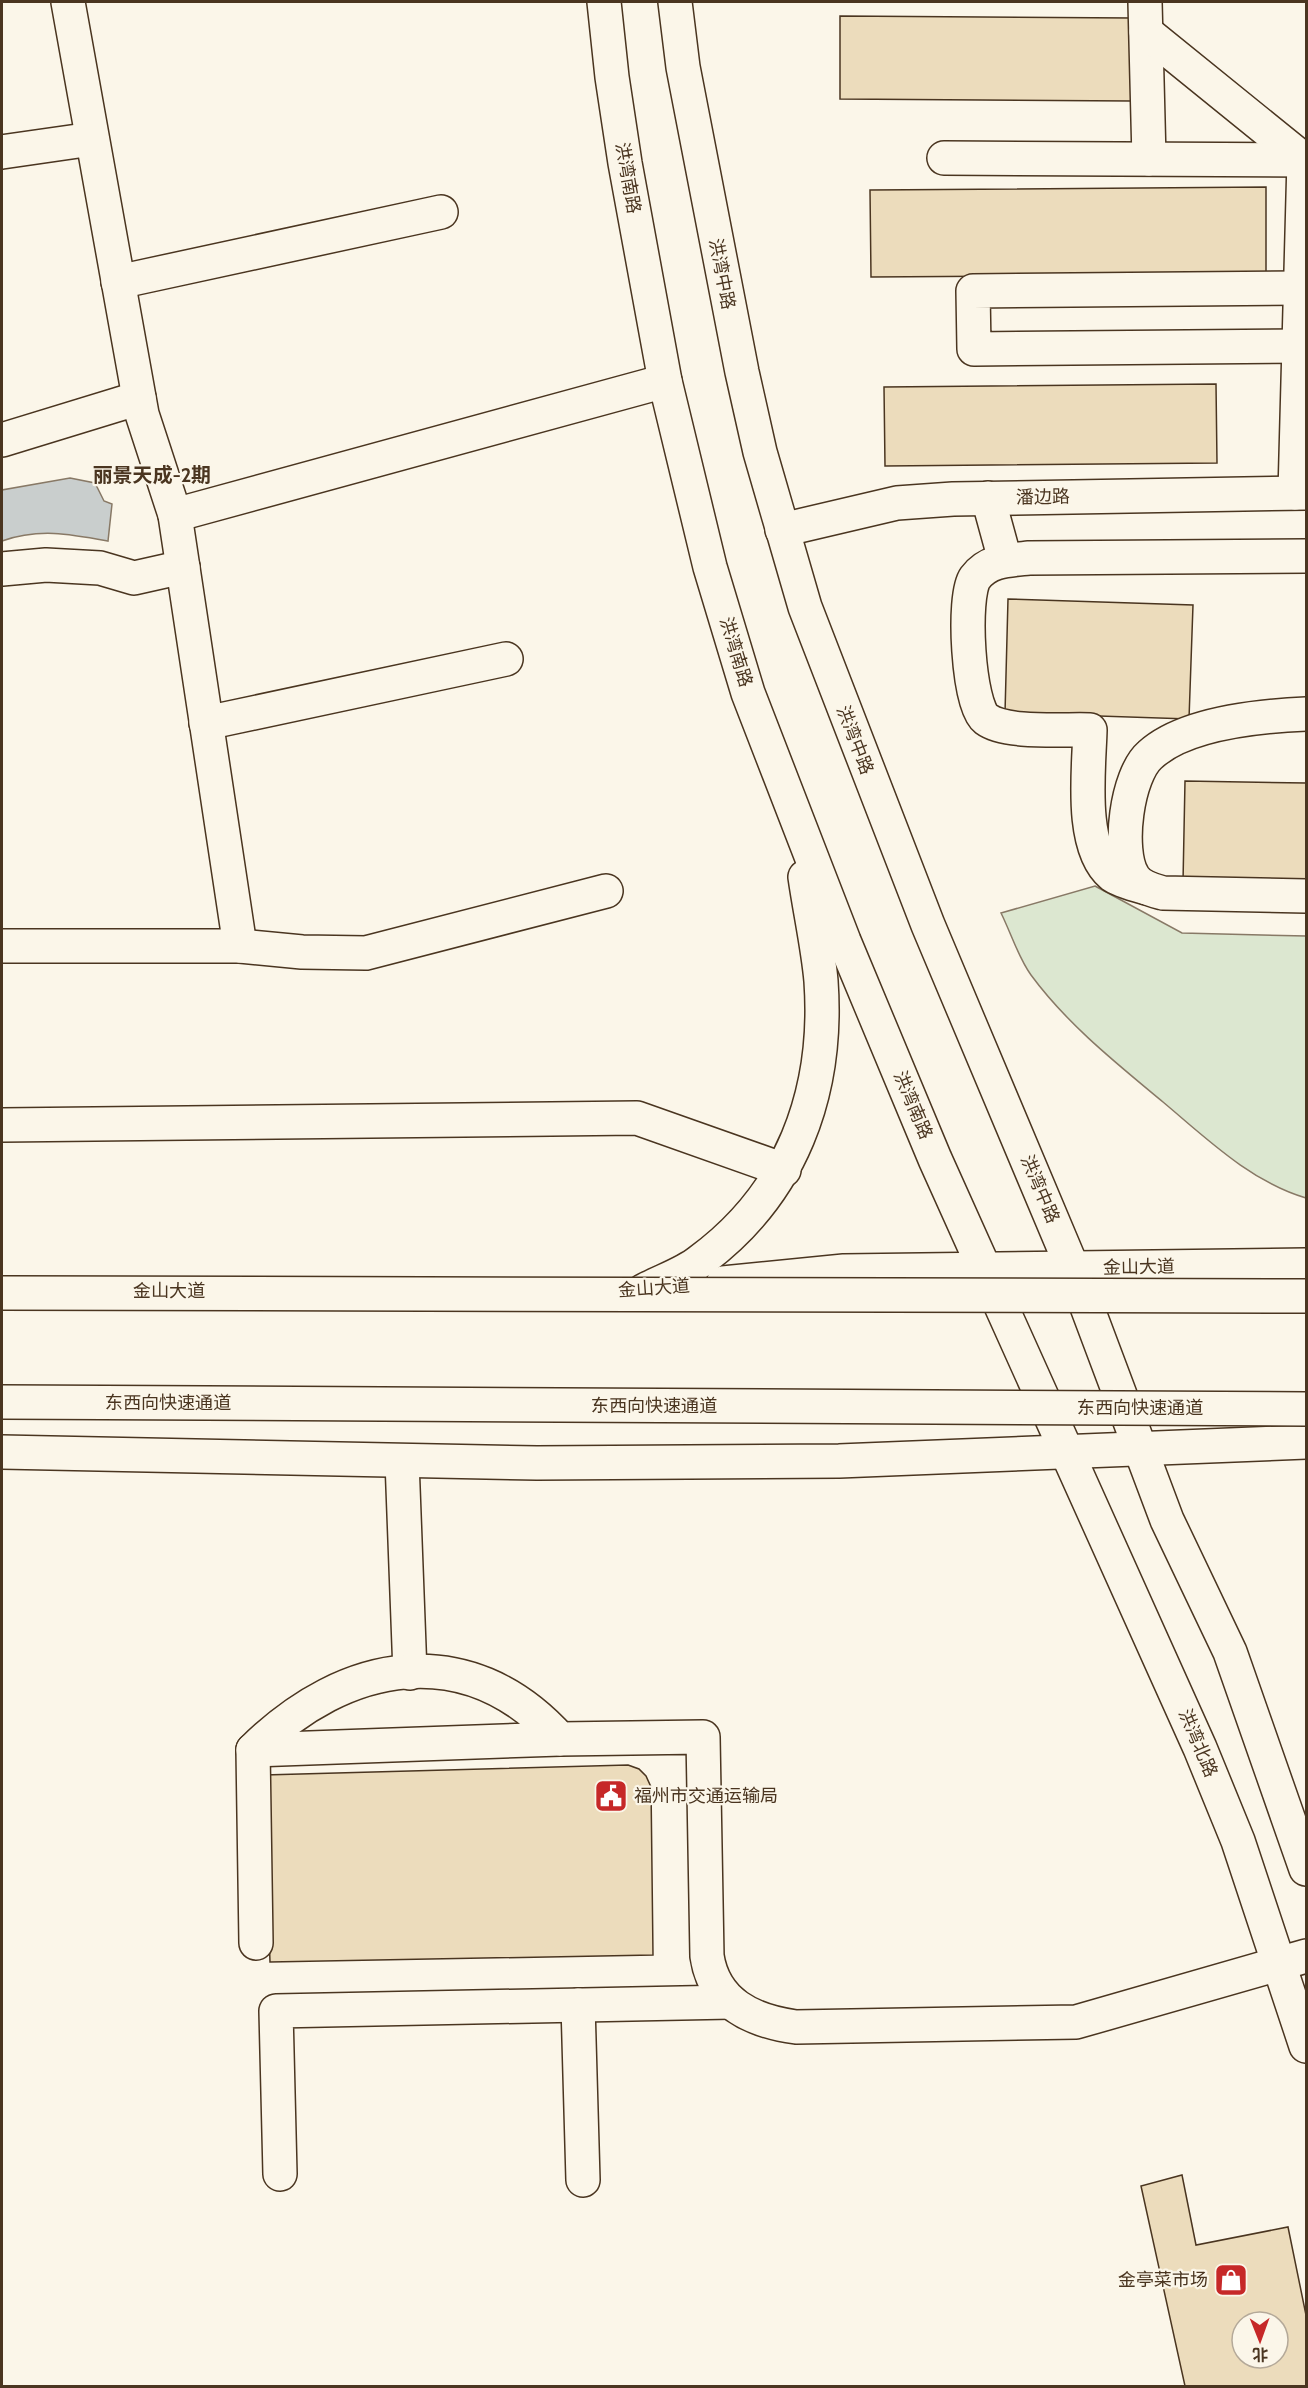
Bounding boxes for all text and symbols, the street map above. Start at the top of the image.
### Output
street label: 洪湾南路 [611,141,645,215]
street label: 洪湾中路 [704,237,740,311]
district label: 丽景天成-2期 [93,463,211,487]
street label: 潘边路 [1016,486,1070,508]
street label: 洪湾南路 [715,614,757,690]
street label: 洪湾中路 [832,702,878,778]
street label: 洪湾南路 [889,1068,937,1142]
street label: 洪湾中路 [1016,1152,1064,1226]
street label: 金山大道 [1103,1255,1175,1279]
street label: 金山大道 [617,1275,691,1301]
street label: 金山大道 [133,1280,205,1302]
street label: 东西向快速通道 [105,1392,231,1414]
street label: 东西向快速通道 [591,1395,717,1417]
street label: 东西向快速通道 [1077,1397,1203,1419]
street label: 洪湾北路 [1174,1706,1222,1780]
public building icon: 福州市交通运输局 [593,1778,629,1814]
place label: 福州市交通运输局 [634,1785,778,1807]
shop icon: 金亭菜市场 [1213,2262,1249,2298]
place label: 金亭菜市场 [1118,2269,1208,2291]
north arrow [1230,2310,1290,2370]
text: 北 [1252,2345,1268,2364]

